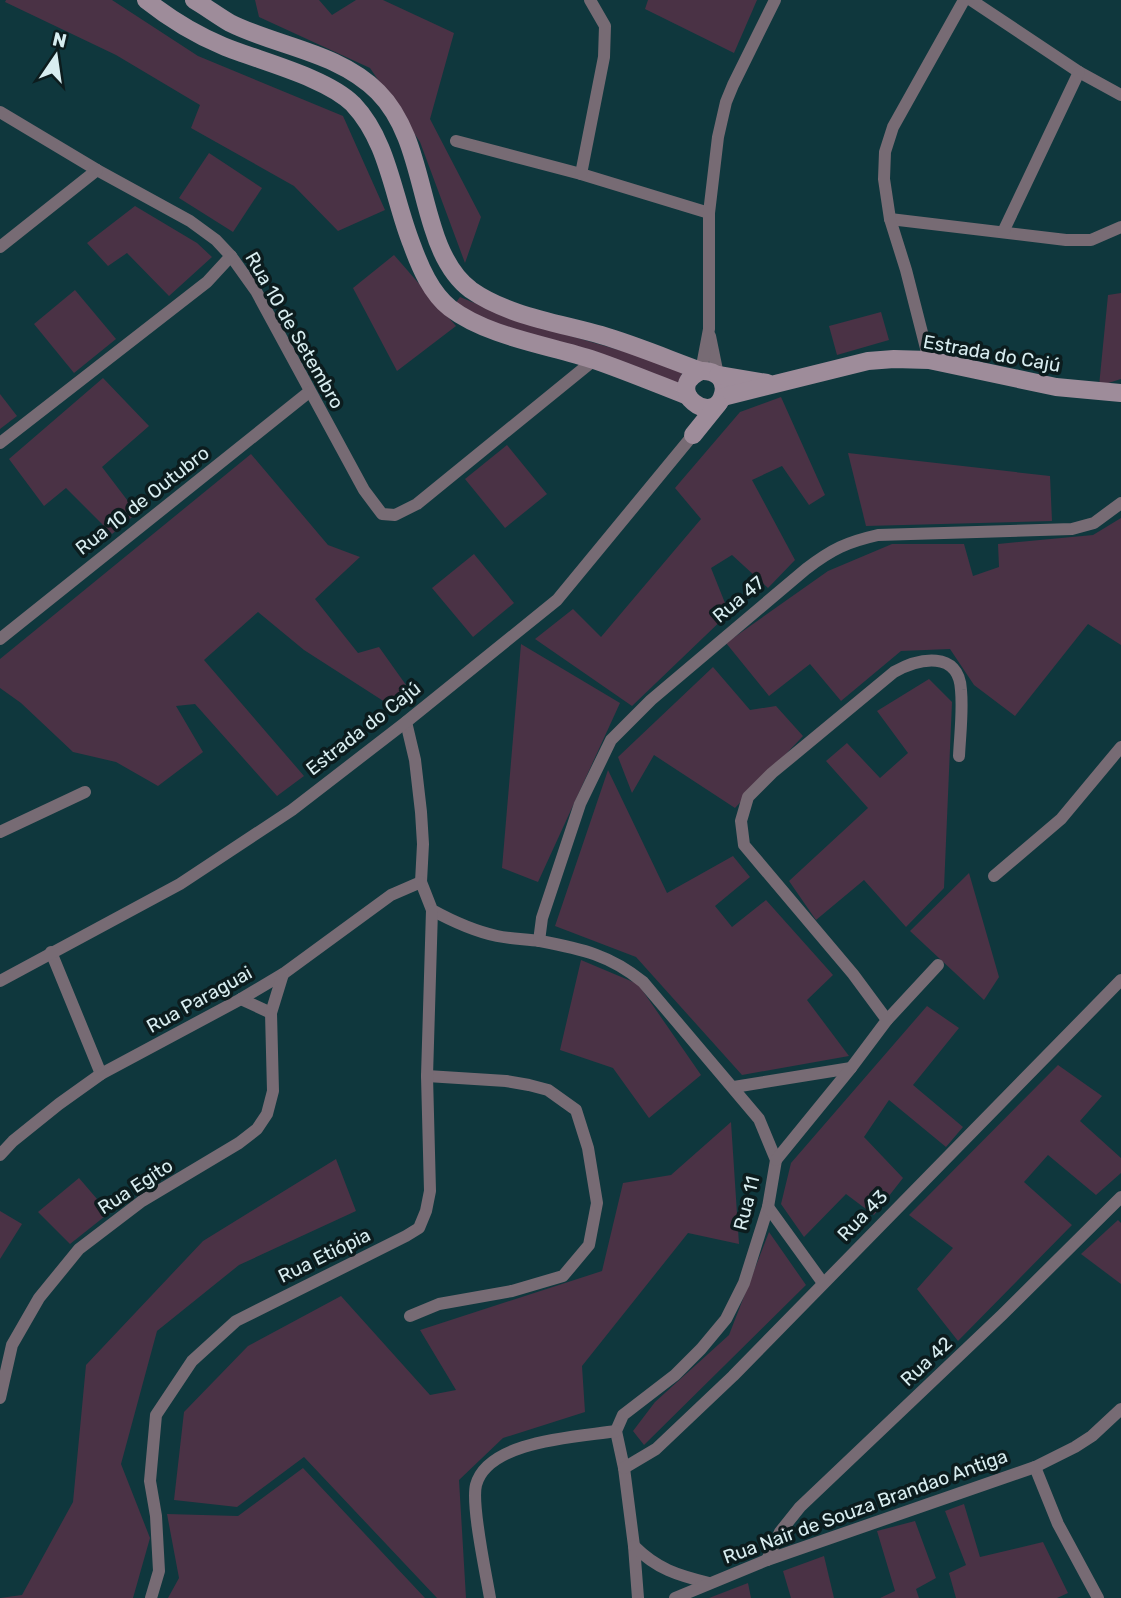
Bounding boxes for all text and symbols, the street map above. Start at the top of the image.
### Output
north arrow [21,21,91,91]
text: N [50,27,69,53]
street label: Rua 10 de Setembro [240,248,349,413]
street label: Estrada do Cajú [921,330,1062,377]
street label: Rua 10 de Outubro [71,441,214,560]
street label: Rua 47 [708,571,769,628]
street label: Estrada do Cajú [301,677,425,780]
street label: Rua Paraguai [143,961,256,1038]
street label: Rua Egito [93,1154,177,1219]
street label: Rua 11 [729,1174,764,1233]
street label: Rua 43 [832,1185,892,1246]
street label: Rua Etiópia [274,1223,374,1288]
street label: Rua 42 [896,1332,957,1391]
street label: Rua Nair de Souza Brandao Antiga [720,1444,1010,1569]

